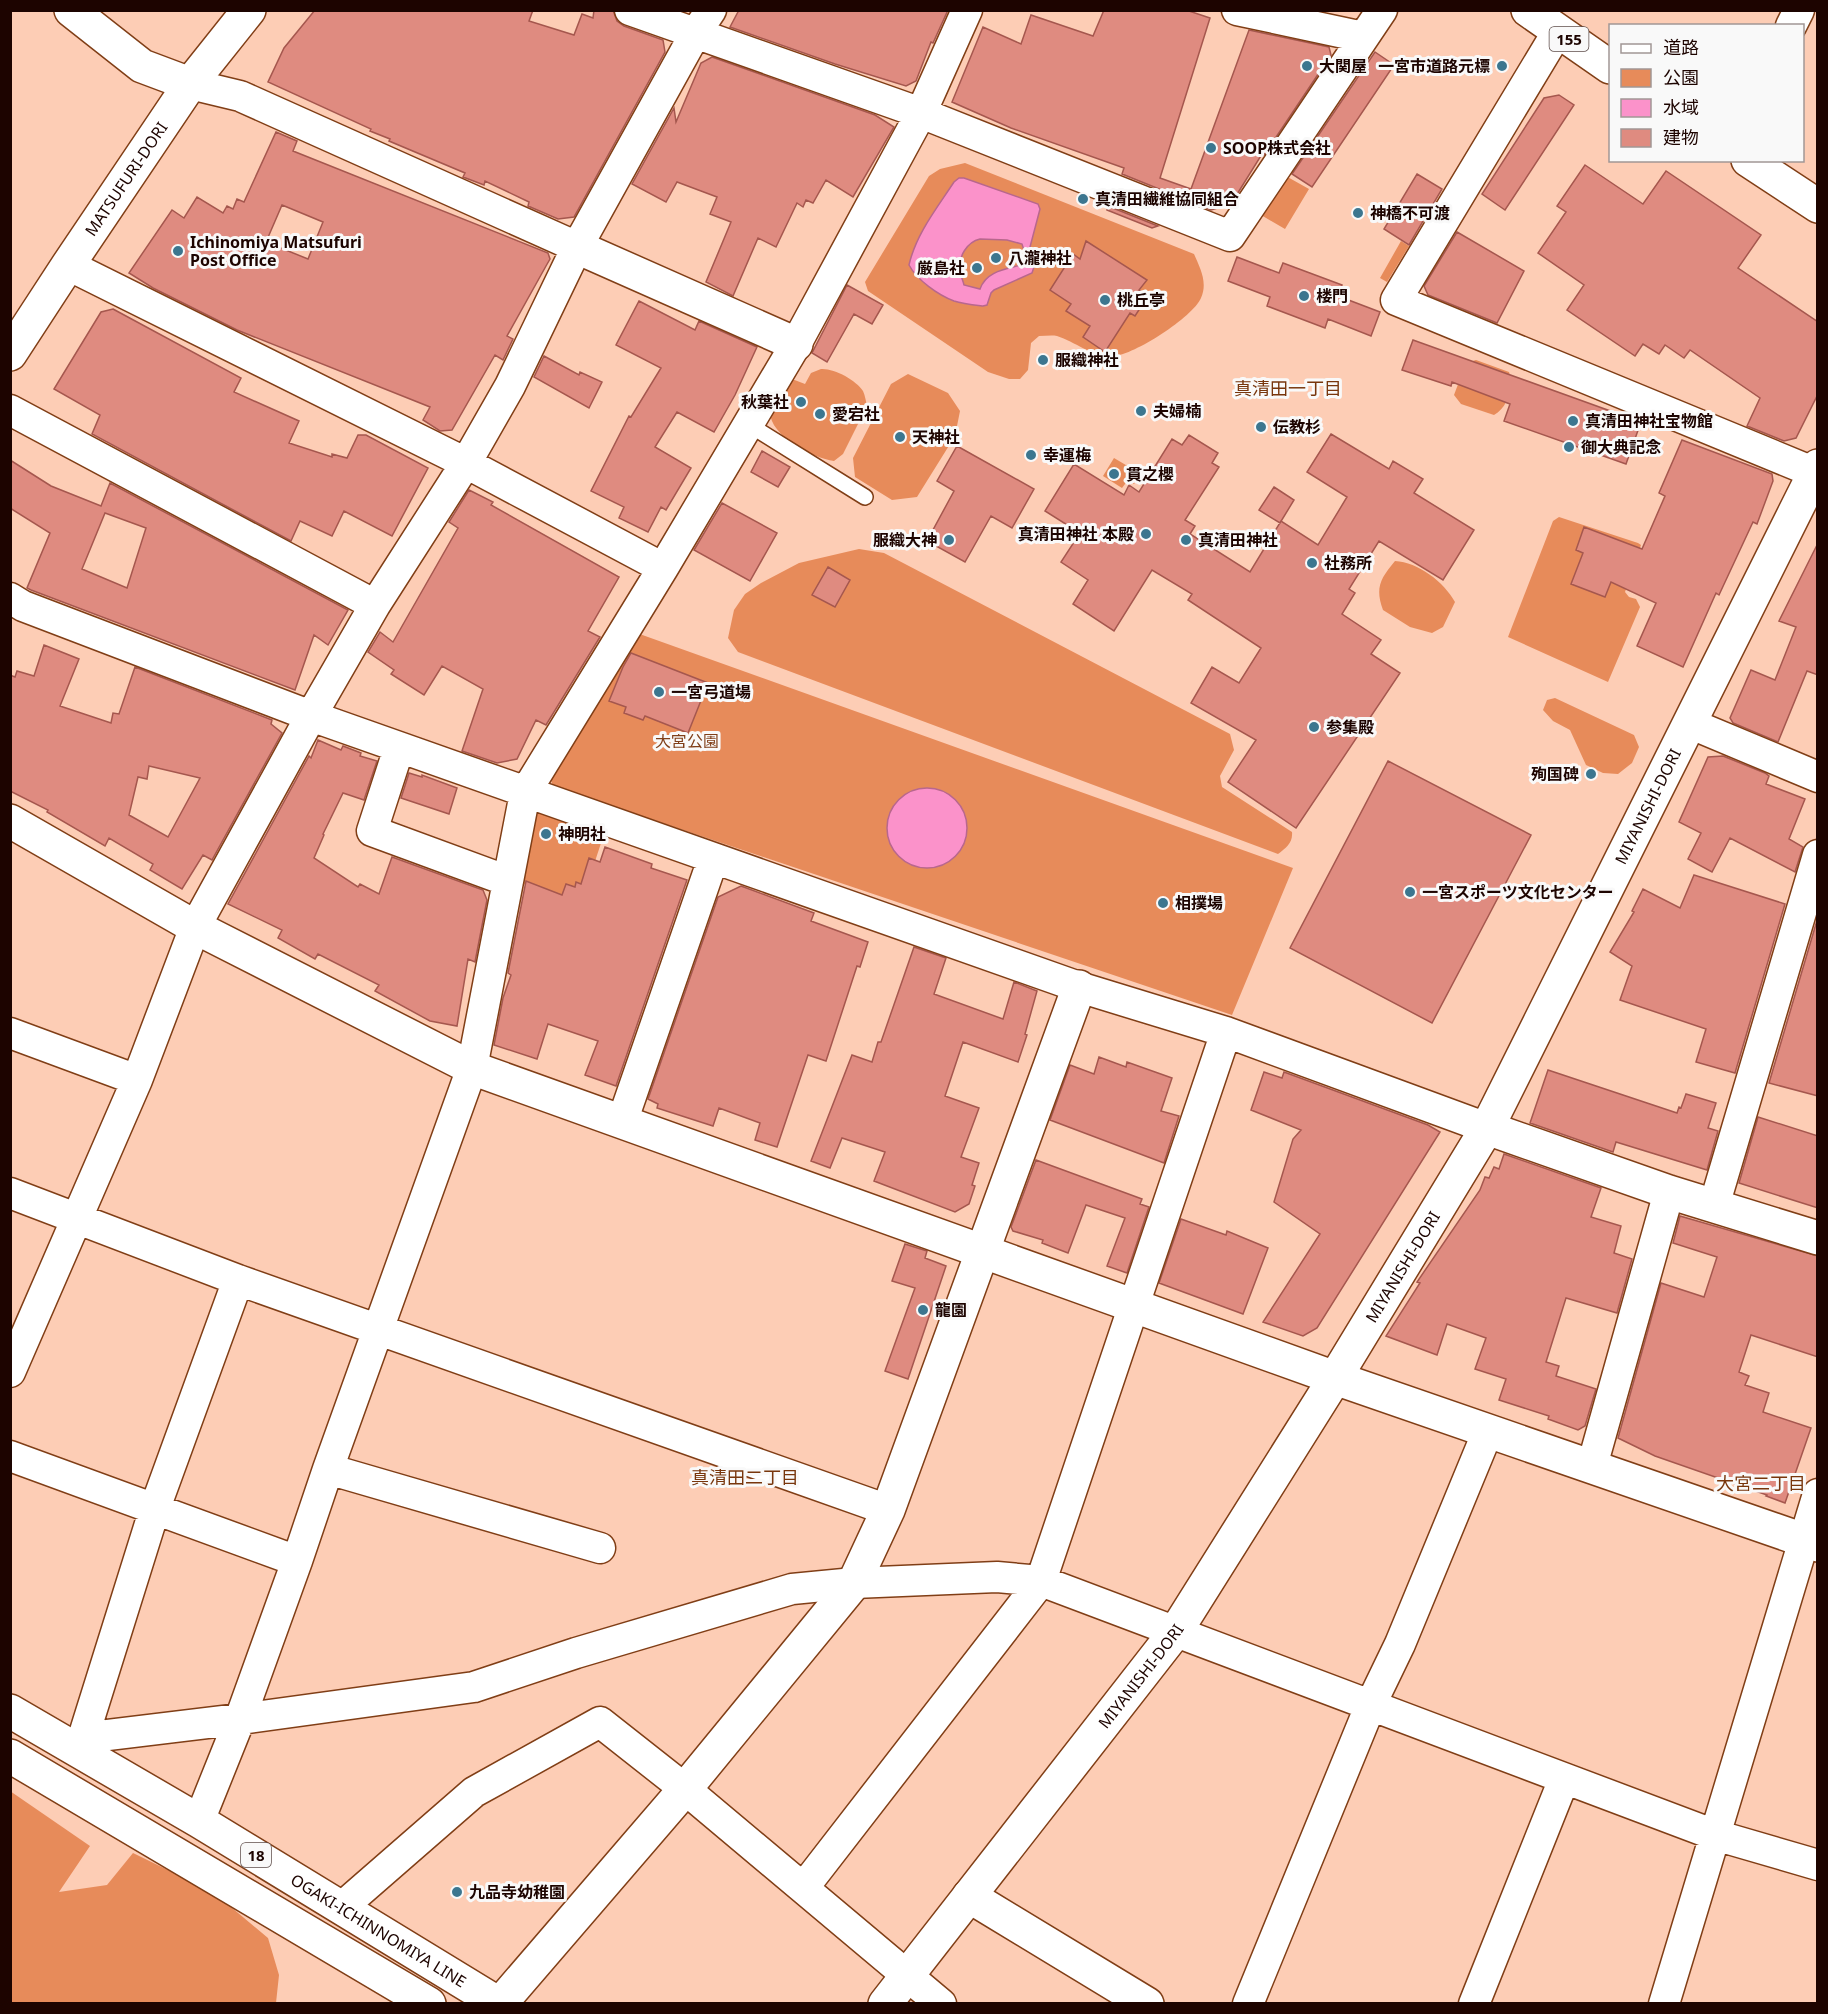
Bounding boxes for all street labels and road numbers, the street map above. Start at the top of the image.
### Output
road number: 155 [1550,27,1588,51]
street label: MATSUFURI-DORI [80,118,172,240]
street label: MIYANISHI-DORI [1610,745,1686,868]
street label: MIYANISHI-DORI [1360,1207,1445,1327]
street label: MIYANISHI-DORI [1093,1620,1189,1733]
road number: 18 [241,1843,271,1867]
street label: OGAKI-ICHINNOMIYA LINE [287,1869,470,1993]

